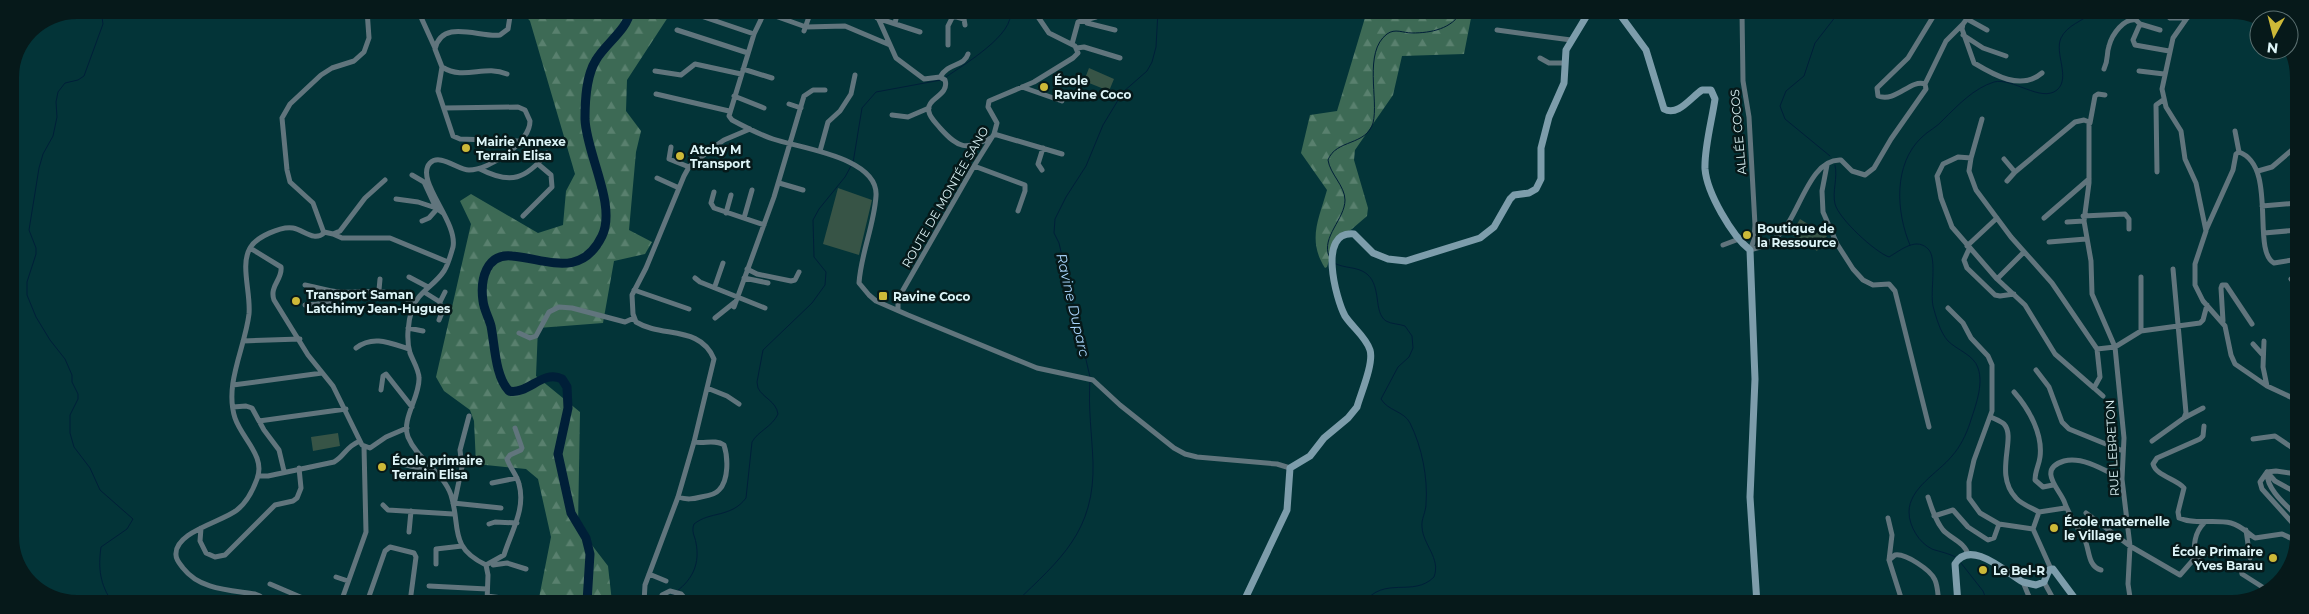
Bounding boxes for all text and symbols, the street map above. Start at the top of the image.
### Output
north arrow [2249,10,2299,60]
text: N [2266,38,2279,58]
place label: École Ravine Coco [1054,73,1131,102]
marker: École Ravine Coco [1038,81,1050,93]
street label: ALLÉE COCOS [1727,89,1749,175]
street label: ROUTE DE MONTÉE SANO [898,124,992,270]
place label: Mairie Annexe Terrain Elisa [476,134,566,163]
marker: Mairie Annexe Terrain Elisa [460,142,472,154]
place label: Atchy M Transport [689,142,752,171]
marker: Atchy M Transport [674,150,686,162]
place label: Boutique de la Ressource [1757,221,1837,250]
marker: Boutique de la Ressource [1741,229,1753,241]
water label: Ravine Duparc [1052,251,1094,359]
place label: Transport Saman Latchimy Jean-Hugues [306,287,451,316]
place label: Ravine Coco [893,289,970,304]
marker: Ravine Coco [877,290,889,302]
marker: Transport Saman Latchimy Jean-Hugues [290,295,302,307]
street label: RUE LEBRETON [2102,399,2122,497]
place label: École primaire Terrain Elisa [392,453,483,482]
marker: École primaire Terrain Elisa [376,461,388,473]
place label: École maternelle le Village [2064,514,2170,543]
marker: École maternelle le Village [2048,522,2060,534]
place label: École Primaire Yves Barau [2172,544,2263,573]
marker: École Primaire Yves Barau [2267,552,2279,564]
place label: Le Bel-R [1993,563,2045,578]
marker: Le Bel-R [1977,564,1989,576]

